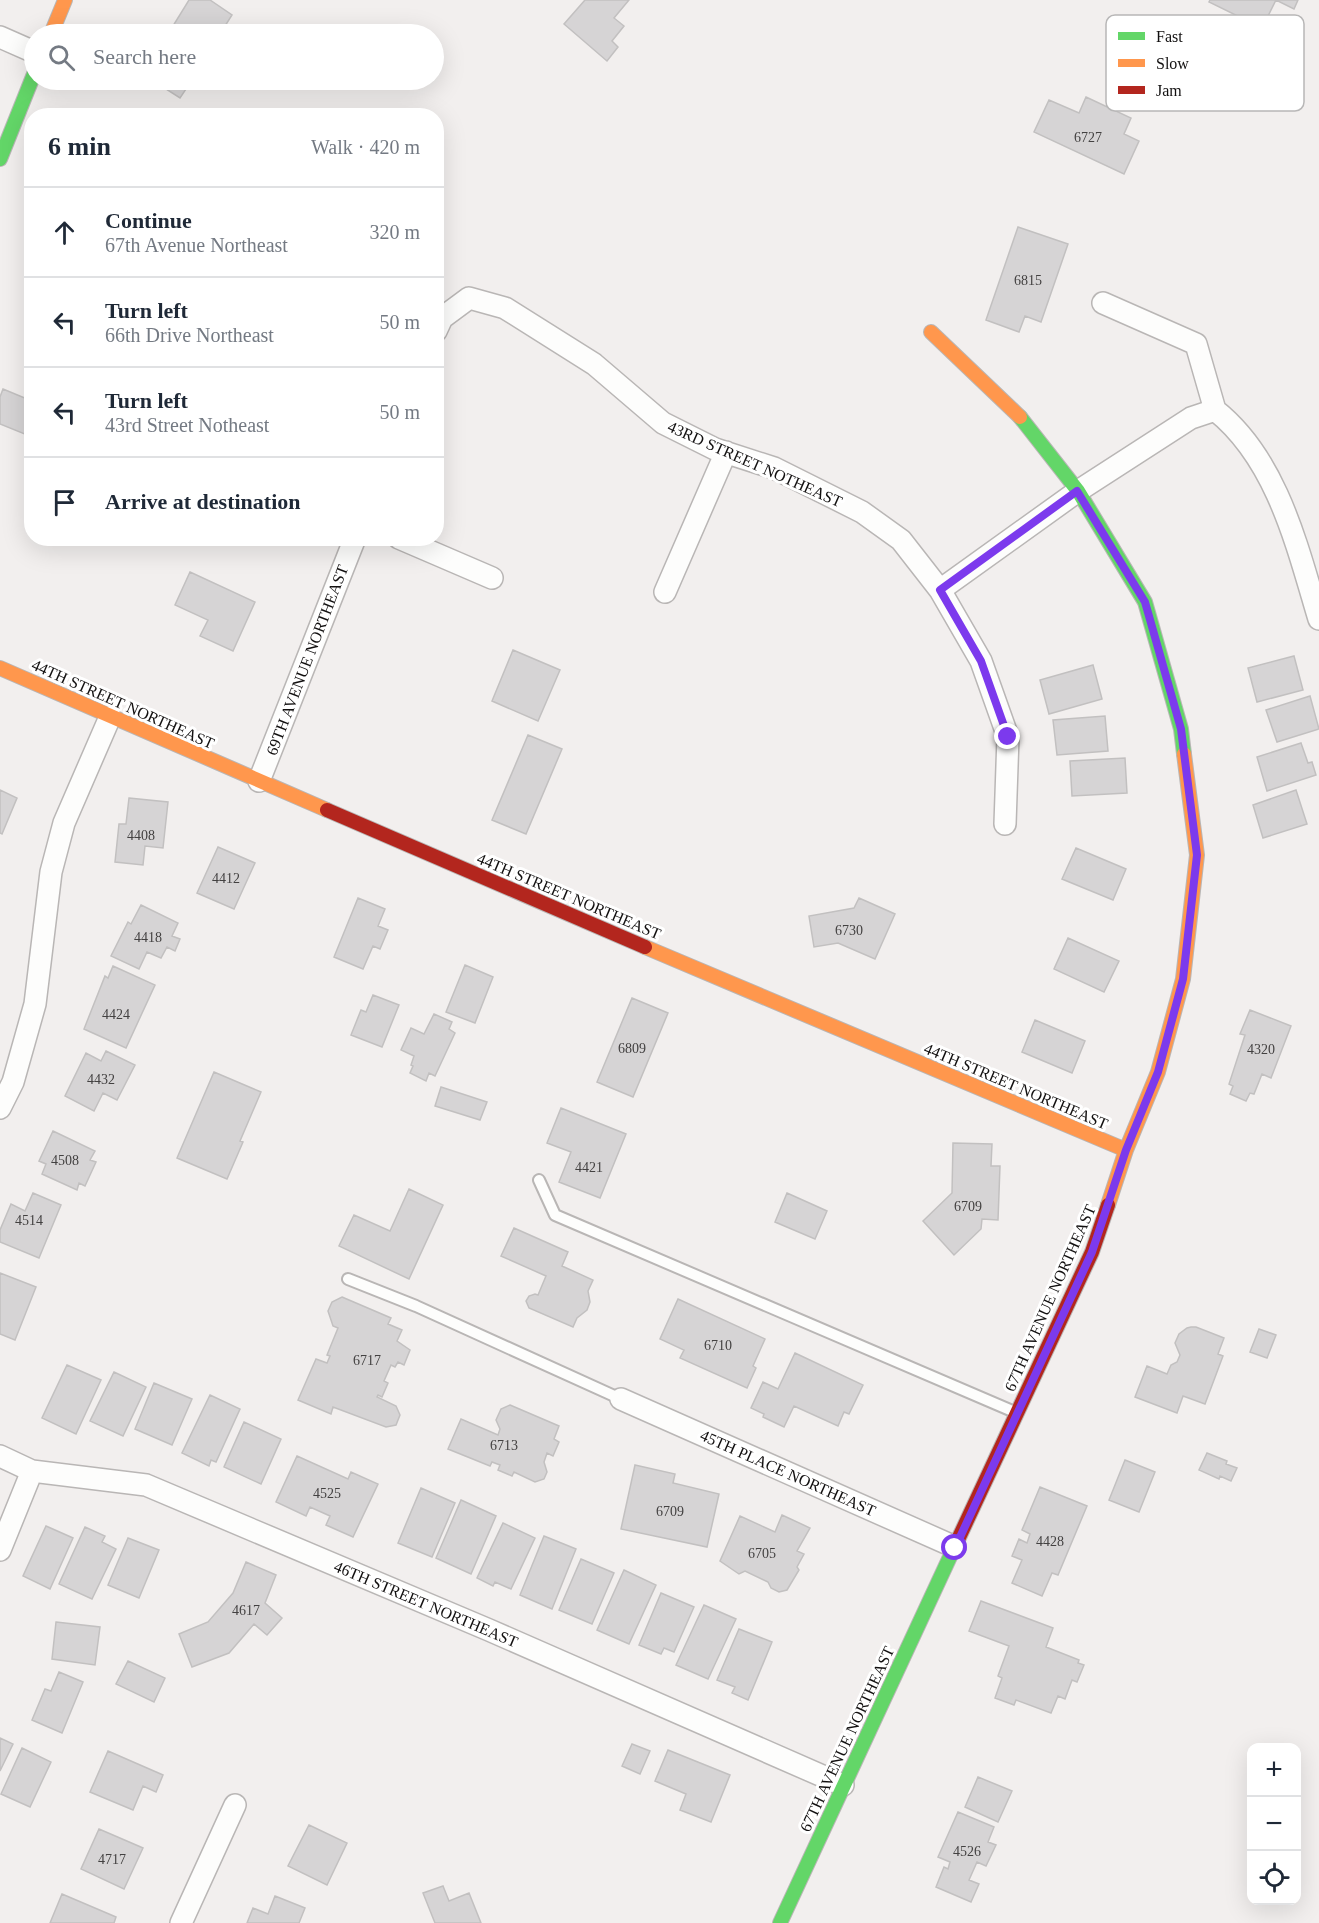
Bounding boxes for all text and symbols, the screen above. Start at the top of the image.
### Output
legend [1106,15,1304,111]
search box [24,24,444,90]
text: Fast [1156,28,1183,45]
icon: search [45,41,78,74]
text: Search here [93,44,196,69]
text: Slow [1156,55,1189,72]
text: Jam [1156,82,1182,99]
house number: 6727 [1074,130,1102,145]
text: 6 min [48,132,111,161]
text: Walk · 420 m [311,136,420,158]
text: Continue [105,208,192,233]
icon: ahead [48,216,81,249]
text: 320 m [369,221,420,243]
text: 67th Avenue Northeast [105,234,288,256]
house number: 6815 [1014,273,1042,288]
text: Turn left [105,298,188,323]
icon: left [48,306,81,339]
text: 50 m [379,311,420,333]
text: 66th Drive Northeast [105,324,274,346]
text: Turn left [105,388,188,413]
icon: left [48,396,81,429]
text: 50 m [379,401,420,423]
text: 43rd Street Notheast [105,414,269,436]
street label: 43RD STREET NOTHEAST [665,418,845,510]
icon: arrive [48,486,81,519]
text: Arrive at destination [105,489,301,514]
street label: 69TH AVENUE NORTHEAST [263,562,351,757]
street label: 44TH STREET NORTHEAST [29,656,217,752]
route end [994,723,1020,749]
house number: 4408 [127,828,155,843]
street label: 44TH STREET NORTHEAST [475,850,664,943]
house number: 4412 [212,871,240,886]
house number: 6730 [835,923,863,938]
house number: 4418 [134,930,162,945]
house number: 4424 [102,1007,130,1022]
street label: 44TH STREET NORTHEAST [922,1040,1111,1133]
house number: 6809 [618,1041,646,1056]
house number: 4320 [1247,1042,1275,1057]
house number: 4432 [87,1072,115,1087]
house number: 4508 [51,1153,79,1168]
house number: 4421 [575,1160,603,1175]
house number: 6709 [954,1199,982,1214]
street label: 67TH AVENUE NORTHEAST [1001,1202,1099,1394]
house number: 4514 [15,1213,43,1228]
house number: 6710 [704,1338,732,1353]
house number: 6717 [353,1353,381,1368]
street label: 45TH PLACE NORTHEAST [698,1427,879,1520]
house number: 6713 [490,1438,518,1453]
house number: 4525 [313,1486,341,1501]
house number: 6709 [656,1504,684,1519]
route start [941,1534,967,1560]
house number: 4428 [1036,1534,1064,1549]
house number: 6705 [748,1546,776,1561]
street label: 46TH STREET NORTHEAST [332,1558,521,1651]
house number: 4617 [232,1603,260,1618]
street label: 67TH AVENUE NORTHEAST [797,1644,898,1834]
map controls [1247,1743,1301,1905]
button: + [1247,1743,1301,1797]
button: − [1247,1797,1301,1851]
house number: 4526 [953,1844,981,1859]
button: locate [1247,1851,1301,1905]
house number: 4717 [98,1852,126,1867]

